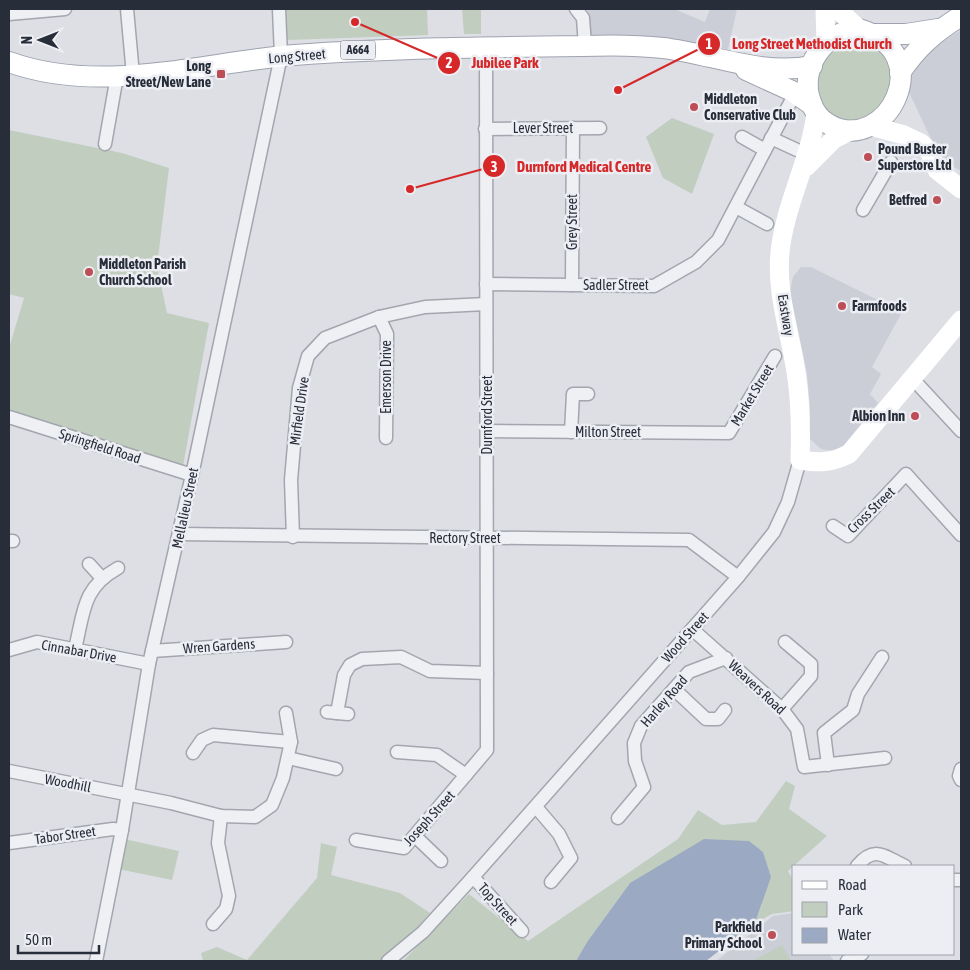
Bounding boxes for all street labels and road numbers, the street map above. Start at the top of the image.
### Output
road number: A664 [340,40,376,60]
street label: Long Street [268,46,326,66]
street label: Lever Street [513,120,573,136]
street label: Grey Street [564,194,580,250]
street label: Sadler Street [583,277,649,293]
street label: Eastway [775,293,797,337]
street label: Emerson Drive [378,340,394,414]
street label: Market Street [727,361,777,429]
street label: Durnford Street [479,375,495,455]
street label: Mirfield Drive [286,376,312,446]
street label: Milton Street [575,424,641,440]
street label: Springfield Road [57,425,143,467]
street label: Mellalieu Street [169,466,201,550]
street label: Cross Street [844,484,898,536]
street label: Rectory Street [429,530,501,546]
street label: Wood Street [658,609,712,665]
street label: Wren Gardens [182,636,256,656]
street label: Cinnabar Drive [40,637,118,665]
street label: Weavers Road [725,656,789,718]
street label: Harley Road [637,672,691,730]
street label: Woodhill [43,771,93,795]
street label: Joseph Street [400,787,458,849]
street label: Tabor Street [33,823,97,847]
street label: Top Street [475,880,521,928]

